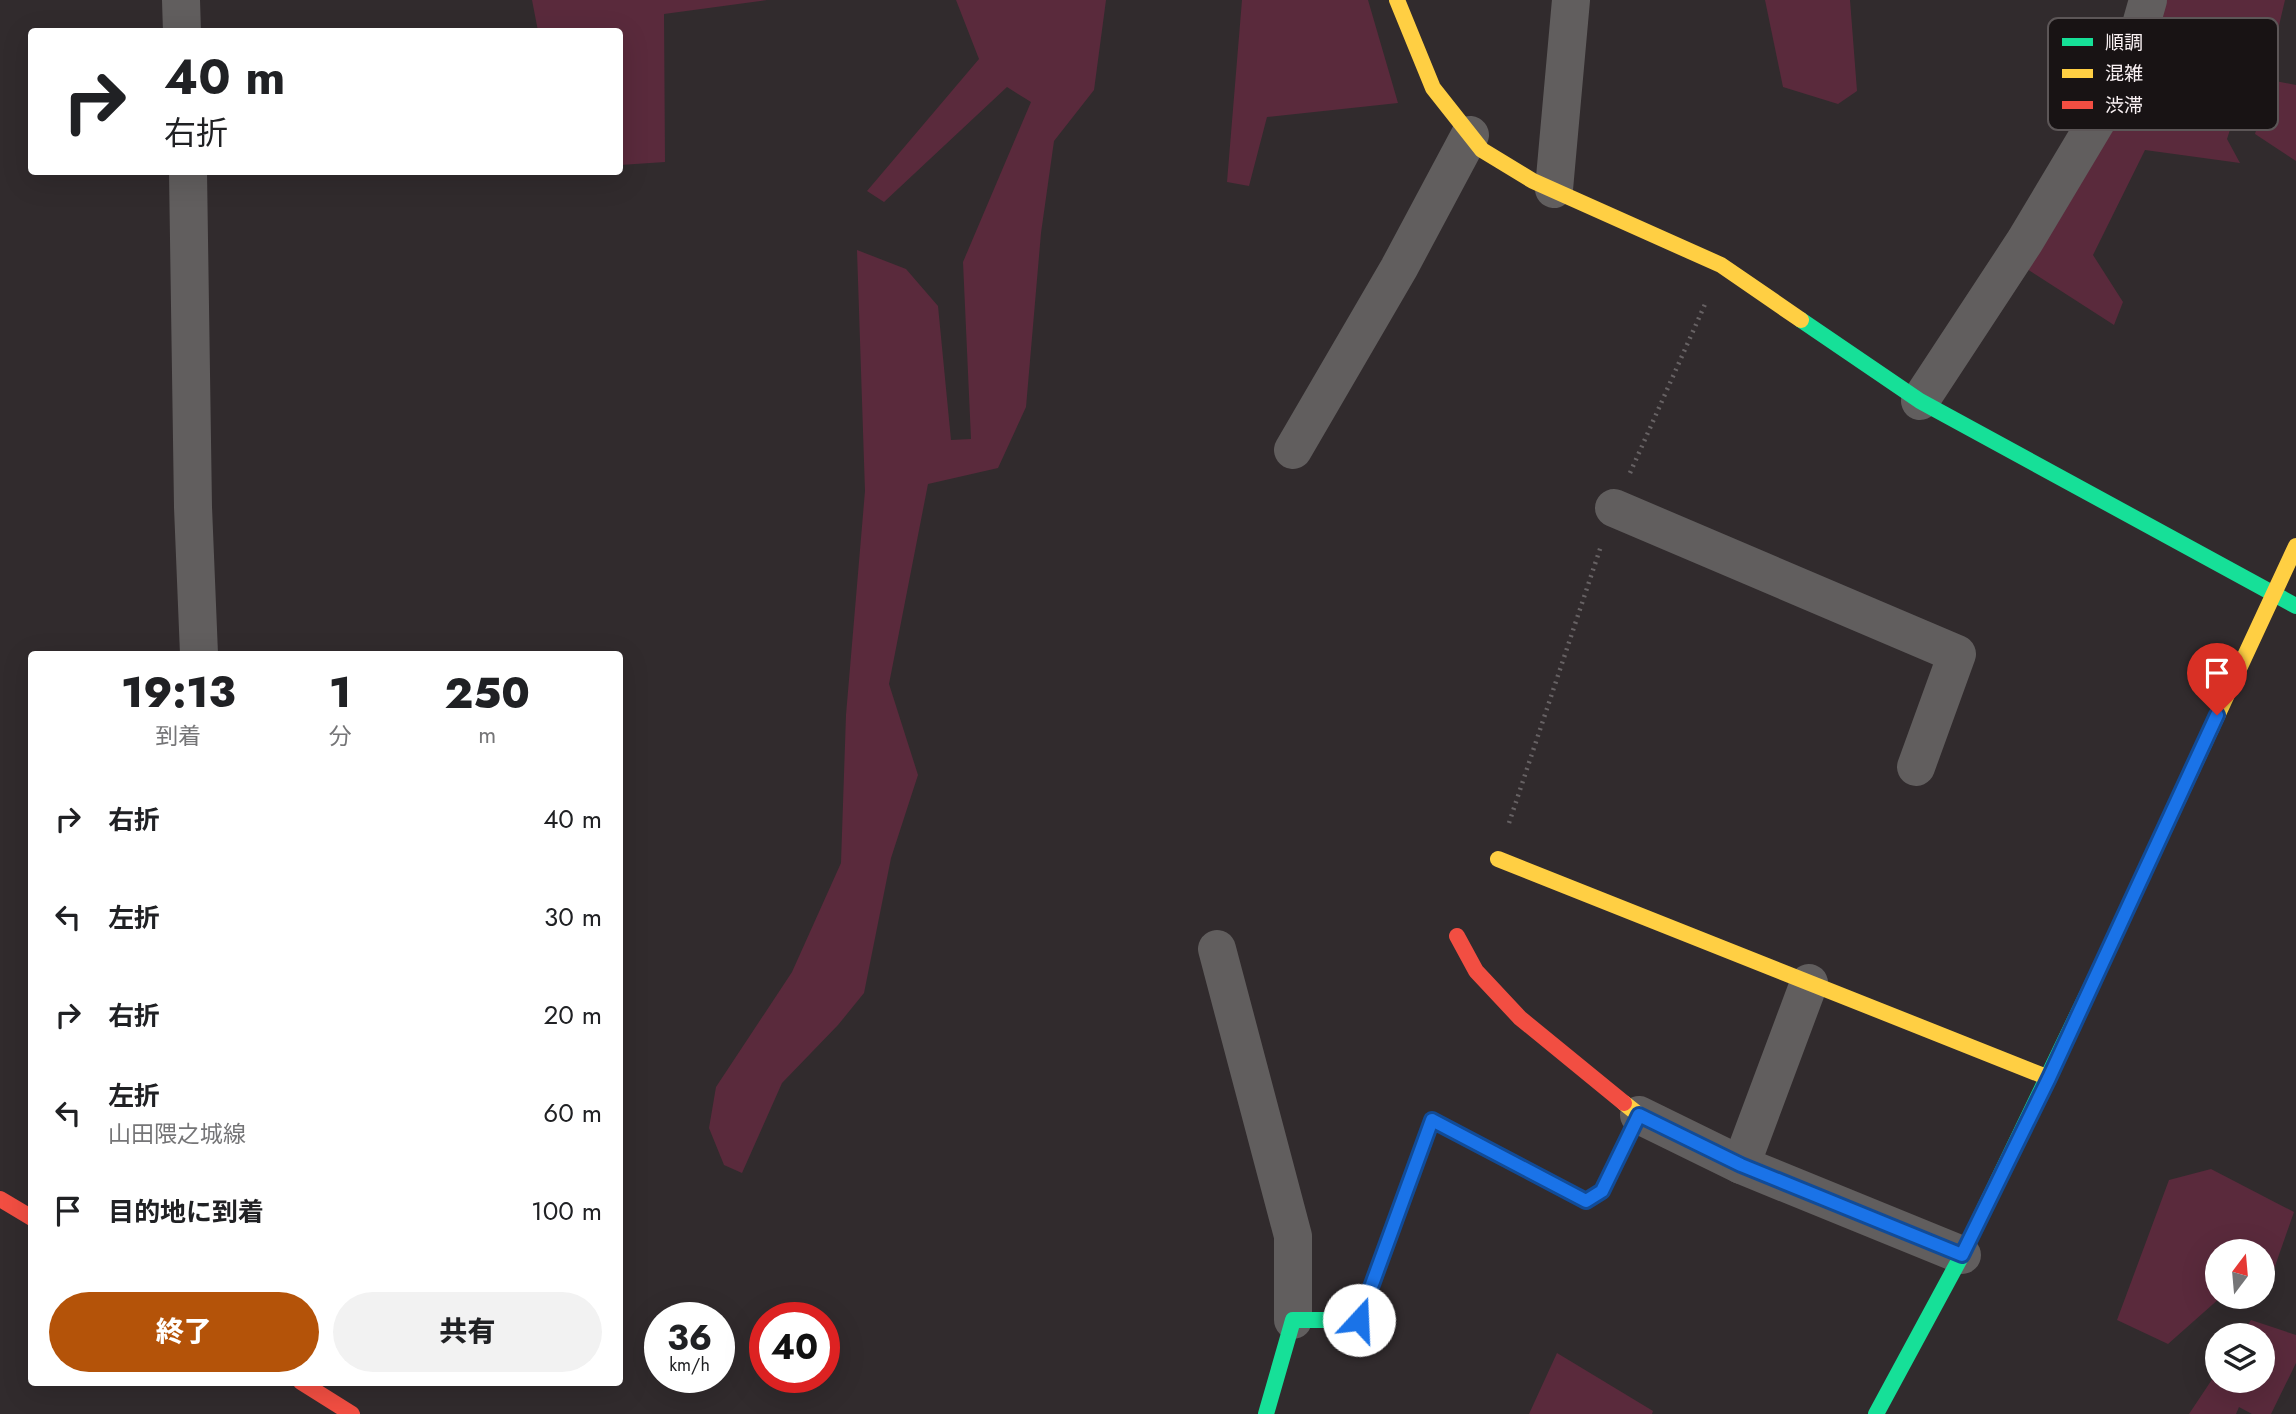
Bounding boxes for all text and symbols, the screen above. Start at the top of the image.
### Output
legend [2048,18,2278,130]
text: 順調 [2105,29,2143,56]
text: 40 m [164,42,286,112]
icon: right [49,56,140,147]
text: 混雑 [2105,60,2143,87]
text: 渋滞 [2105,92,2143,119]
text: 右折 [164,110,228,156]
pin [2187,643,2247,715]
icon: arrive [2198,654,2236,692]
text: 19:13 [121,662,235,723]
text: 1 [329,662,351,723]
text: 250 [445,663,530,724]
text: m [478,718,496,752]
text: 到着 [155,719,201,753]
text: 分 [329,719,352,753]
icon: right [49,800,87,838]
text: 40 m [543,800,602,838]
text: 右折 [108,801,160,839]
icon: left [49,898,87,936]
text: 30 m [544,898,602,936]
text: 左折 [108,899,160,937]
icon: right [49,996,87,1034]
text: 20 m [544,996,602,1034]
text: 右折 [108,997,160,1035]
text: 左折 [108,1077,160,1115]
icon: left [49,1094,87,1132]
text: 60 m [543,1094,602,1132]
text: 山田隈之城線 [108,1117,246,1151]
icon: arrive [49,1192,87,1230]
text: 100 m [531,1192,602,1230]
text: 目的地に到着 [108,1193,264,1231]
north arrow [2205,1239,2275,1309]
map controls [2205,1239,2275,1393]
position arrow [1322,1283,1396,1357]
button: 終了 [49,1292,319,1372]
button: 共有 [333,1292,602,1372]
speed limit sign: 40 [749,1302,840,1393]
text: 36 [667,1313,712,1363]
button: layers [2205,1323,2275,1393]
text: km/h [669,1352,710,1378]

